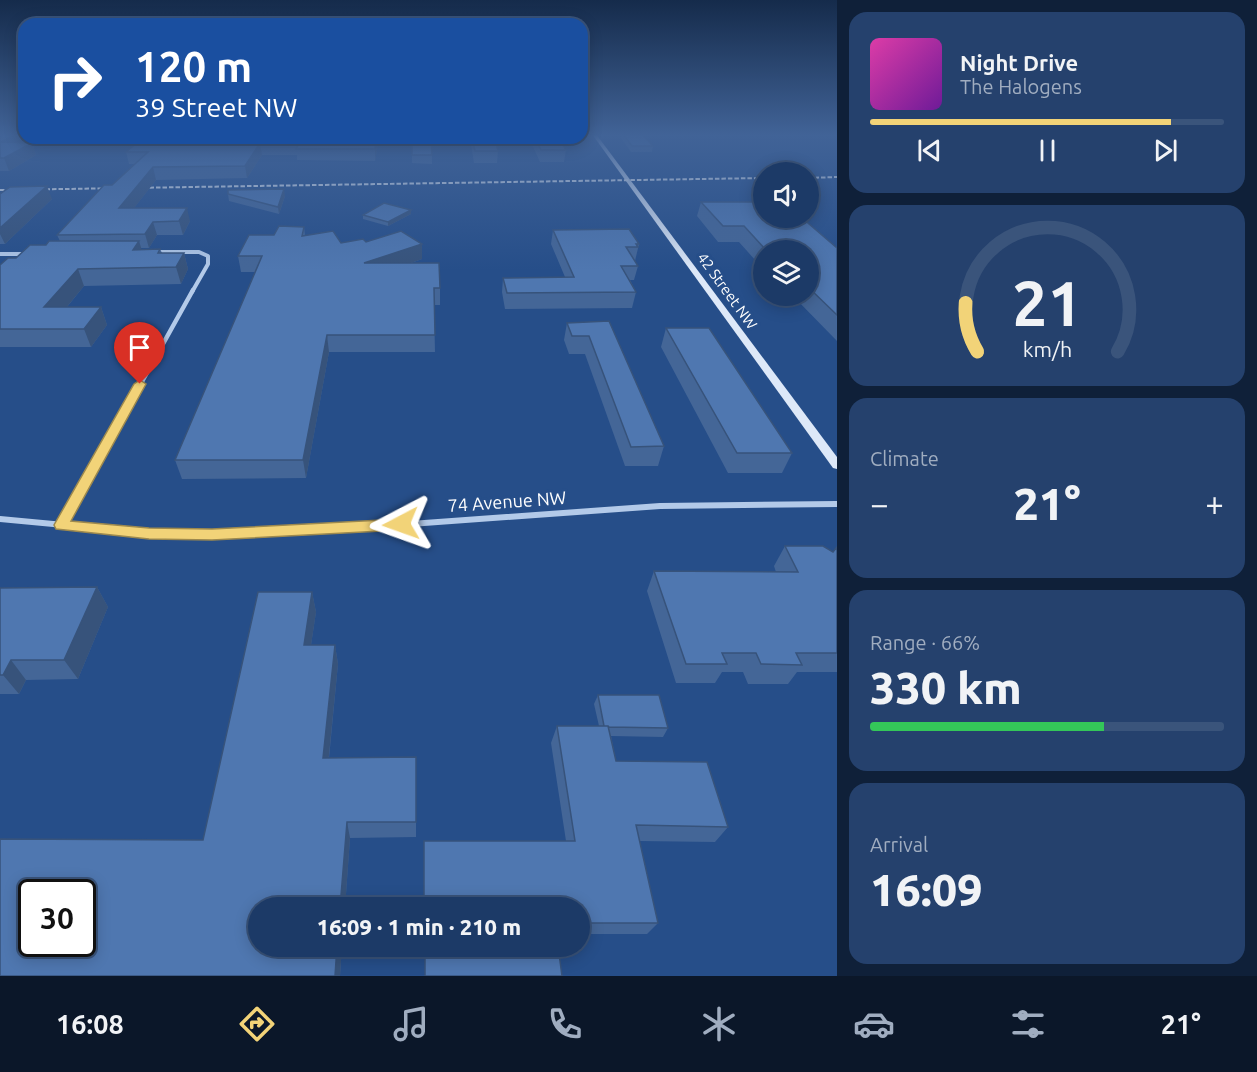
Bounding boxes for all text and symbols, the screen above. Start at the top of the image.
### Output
icon: right [36,42,114,120]
text: 120 m [135,43,252,90]
text: Night Drive [960,50,1078,75]
text: The Halogens [960,75,1082,98]
text: 39 Street NW [135,92,297,122]
icon: previous [913,134,946,167]
icon: pause [1031,134,1064,167]
icon: next [1149,134,1182,167]
map controls [753,162,819,306]
button: sound [753,162,819,228]
button: layers [753,240,819,306]
street label: 42 Street NW [694,249,761,332]
text: 21 [1012,268,1082,338]
pin [114,322,165,384]
icon: arrive [123,331,156,364]
text: km/h [1022,338,1072,362]
text: Climate [870,447,939,470]
text: 21° [1013,478,1081,529]
text: − [870,485,889,522]
text: + [1205,485,1224,522]
street label: 74 Avenue NW [447,487,567,515]
position arrow [369,492,433,556]
text: Range · 66% [870,631,980,654]
text: 330 km [870,662,1022,713]
text: Arrival [870,833,928,856]
text: 16:09 [870,864,983,915]
speed limit sign: 30 [18,879,96,957]
text: 16:09 · 1 min · 210 m [317,914,521,939]
icon: directions [236,1003,278,1045]
icon: music [390,1003,432,1045]
icon: phone [544,1003,586,1045]
icon: climate [698,1003,740,1045]
icon: car [853,1003,895,1045]
icon: filters [1007,1003,1049,1045]
text: 16:08 [56,1009,124,1039]
text: 21° [1161,1009,1201,1039]

